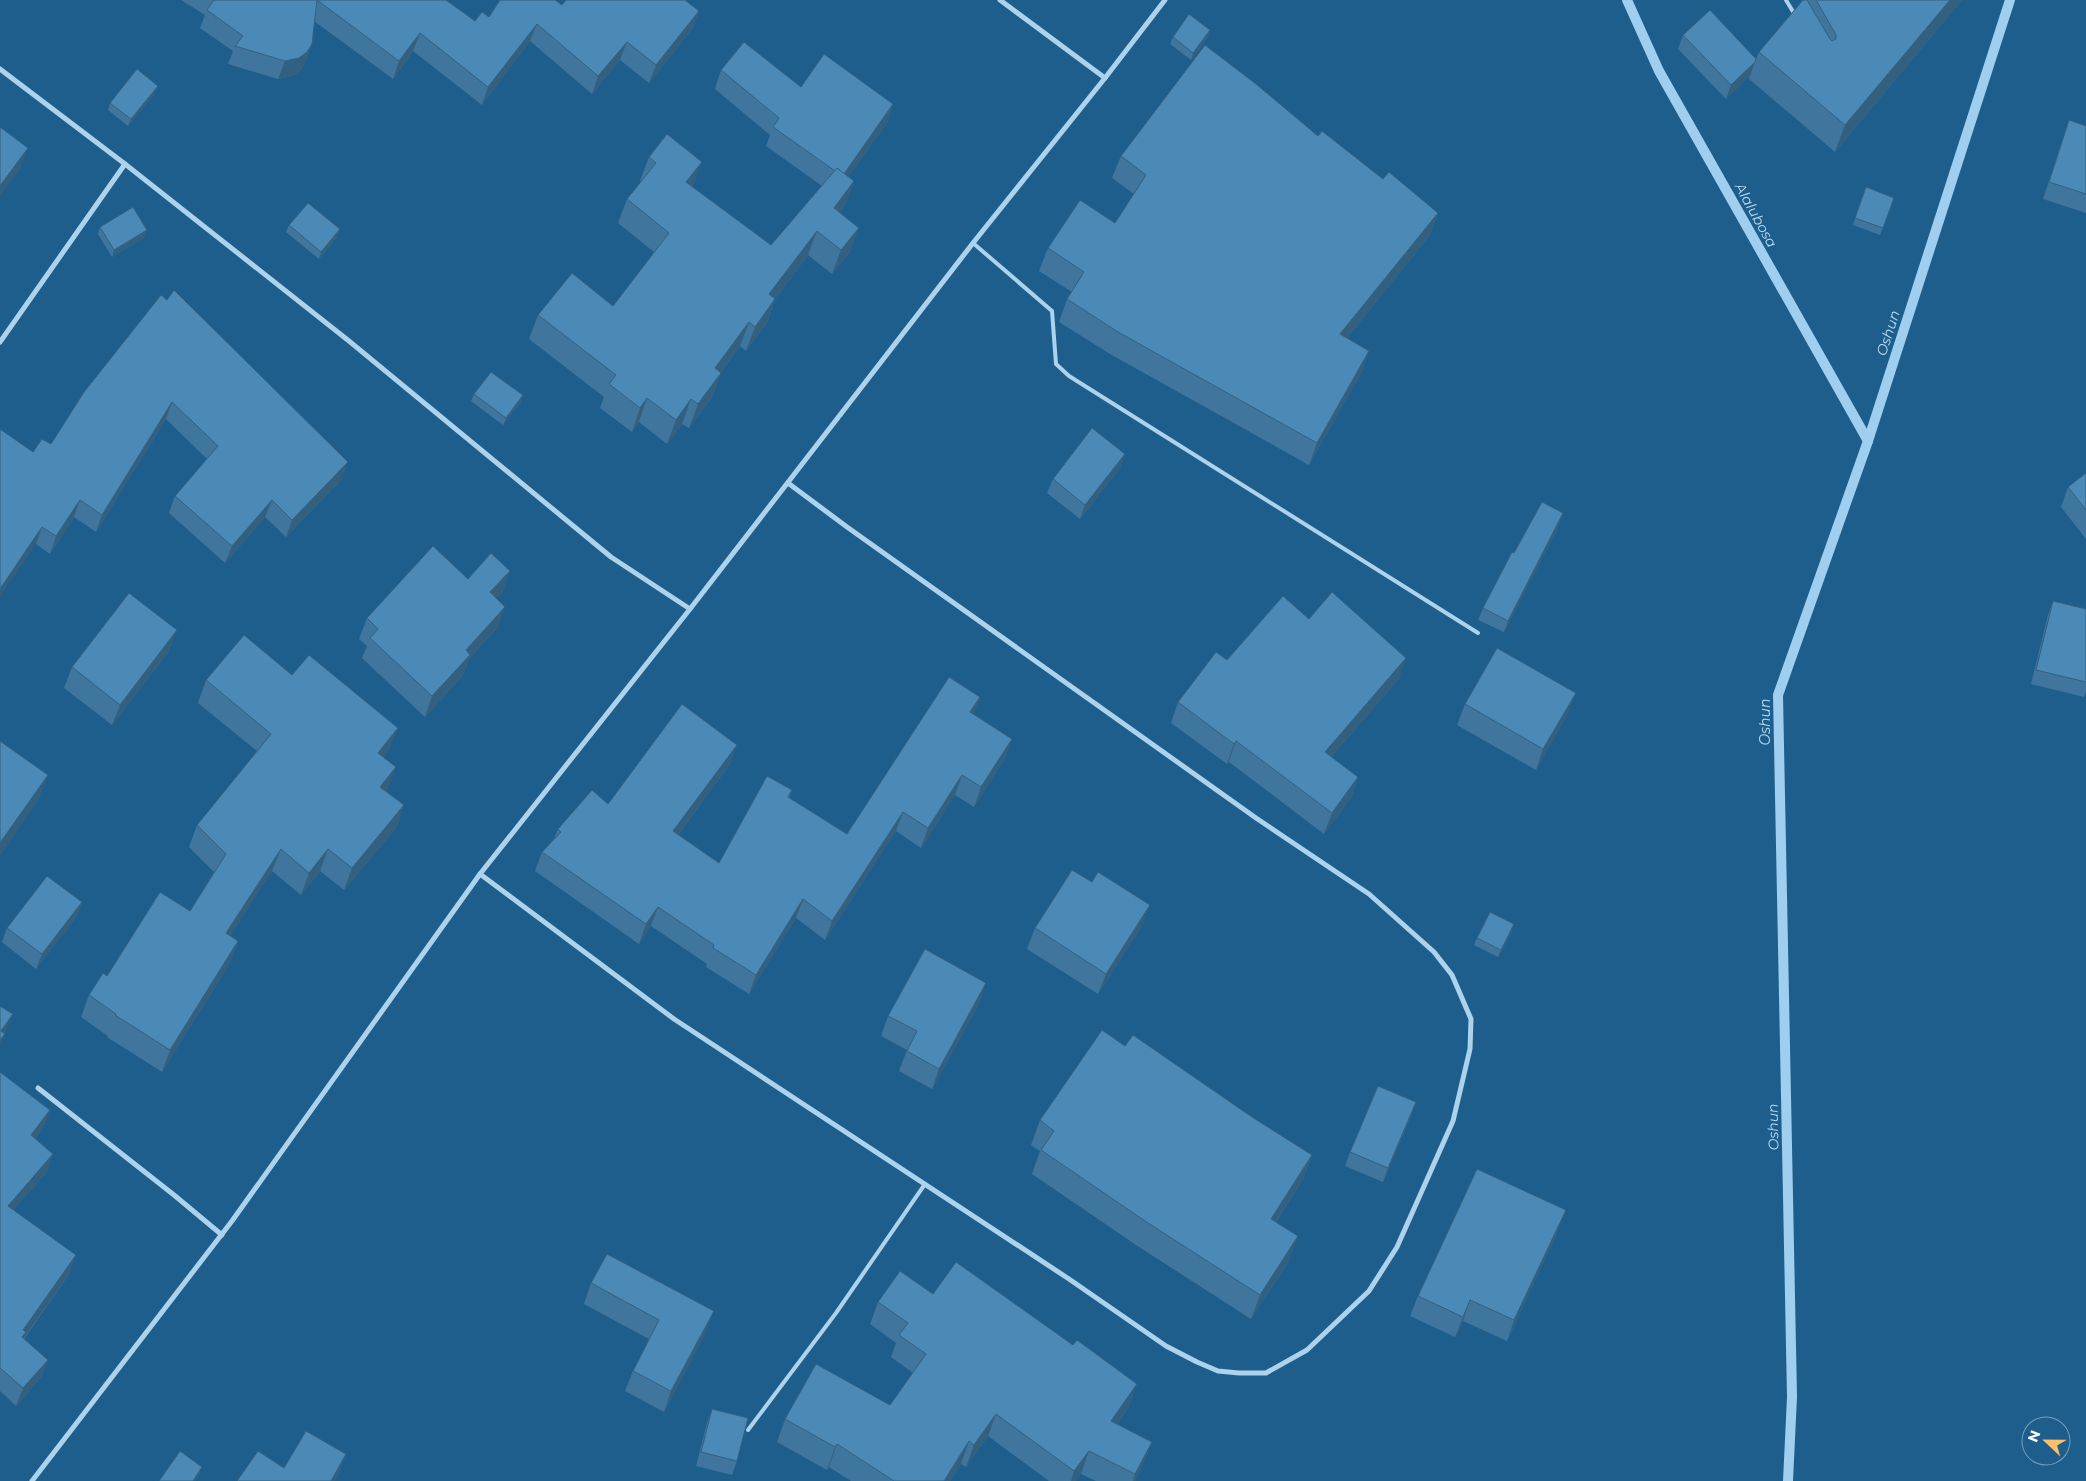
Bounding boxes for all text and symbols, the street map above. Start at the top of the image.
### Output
water label: Alalubosa [1730,179,1781,250]
water label: Oshun [1872,308,1904,358]
water label: Oshun [1756,699,1774,745]
water label: Oshun [1764,1103,1782,1151]
north arrow [2021,1416,2071,1466]
text: N [2023,1428,2044,1445]

